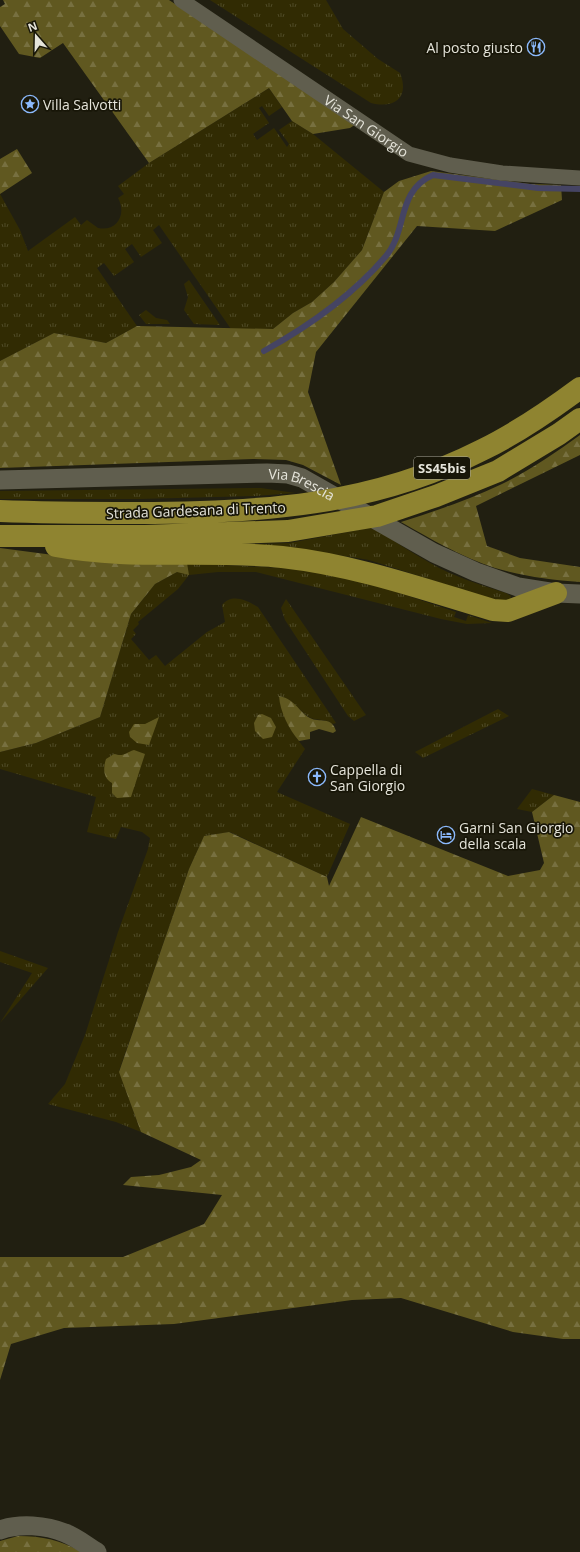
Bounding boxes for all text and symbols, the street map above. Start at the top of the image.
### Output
north arrow [16,16,56,56]
text: N [26,18,39,35]
restaurant icon: Al posto giusto [526,37,546,57]
place label: Al posto giusto [426,38,523,57]
street label: Via San Giorgio [320,90,413,161]
place icon: Villa Salvotti [20,94,40,114]
place label: Villa Salvotti [43,95,121,114]
road number: SS45bis [414,457,470,479]
street label: Via Brescia [268,464,339,504]
street label: Strada Gardesana di Trento [106,497,286,523]
place label: Cappella di San Giorgio [330,760,405,795]
church icon: Cappella di San Giorgio [307,767,327,787]
place label: Garni San Giorgio della scala [459,818,574,853]
hotel icon: Garni San Giorgio della scala [436,825,456,845]

